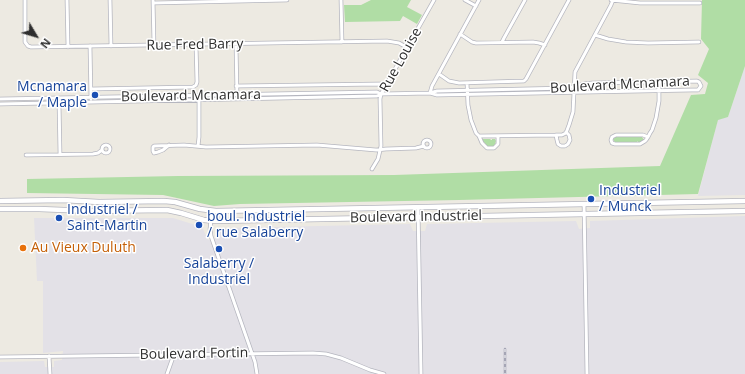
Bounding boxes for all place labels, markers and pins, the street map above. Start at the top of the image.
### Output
place label: Mcnamara / Maple [17,79,87,112]
marker: Mcnamara / Maple [90,90,100,100]
place label: Industriel / Munck [599,183,661,216]
marker: Industriel / Munck [586,194,596,204]
place label: Industriel / Saint-Martin [67,202,147,234]
place label: boul. Industriel / rue Salaberry [207,209,305,242]
marker: Industriel / Saint-Martin [54,213,64,223]
marker: boul. Industriel / rue Salaberry [194,220,204,230]
place label: Au Vieux Duluth [31,240,136,256]
marker: Au Vieux Duluth [18,243,28,253]
marker: Salaberry / Industriel [214,244,224,254]
place label: Salaberry / Industriel [184,256,254,288]

